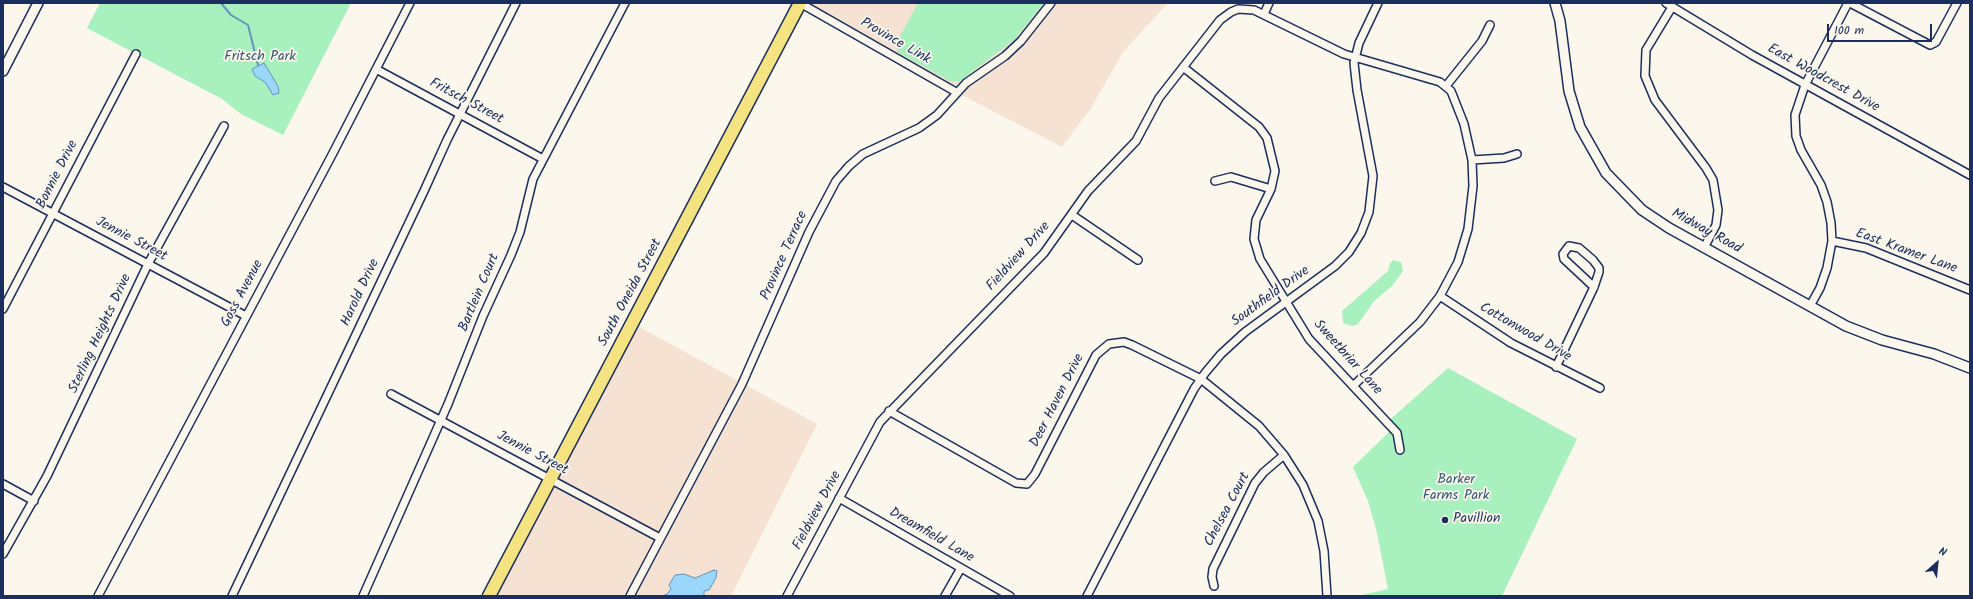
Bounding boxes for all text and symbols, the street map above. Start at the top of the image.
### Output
street label: Province Link [857,15,933,69]
scale bar [1829,16,1934,42]
text: 100 m [1834,21,1864,40]
street label: East Woodcrest Drive [1764,41,1882,117]
park label: Fritsch Park [224,50,296,66]
street label: Fritsch Street [426,75,506,129]
street label: Bonnie Drive [34,138,82,212]
street label: Midway Road [1668,206,1744,258]
street label: Province Terrace [758,209,812,303]
street label: Jennie Street [92,214,170,266]
street label: Fieldview Drive [984,219,1054,295]
street label: East Kramer Lane [1853,226,1959,278]
street label: South Oneida Street [596,236,666,350]
street label: Bartlein Court [456,251,504,335]
street label: Harold Drive [338,257,384,329]
street label: Goss Avenue [218,258,268,330]
street label: Southfield Drive [1229,263,1313,331]
street label: Sterling Heights Drive [66,272,136,396]
street label: Cottonwood Drive [1476,300,1574,366]
street label: Sweetbriar Lane [1309,317,1385,399]
street label: Deer Haven Drive [1027,352,1089,450]
street label: Jennie Street [493,428,571,480]
street label: Fieldview Drive [790,469,846,553]
street label: Chelsea Court [1201,470,1255,550]
park label: Barker Farms Park [1423,473,1489,506]
street label: Dreamfield Lane [886,505,976,567]
place label: Pavillion [1453,512,1500,528]
marker: Pavillion [1440,515,1450,525]
north arrow [1917,543,1957,583]
text: N [1935,543,1950,562]

